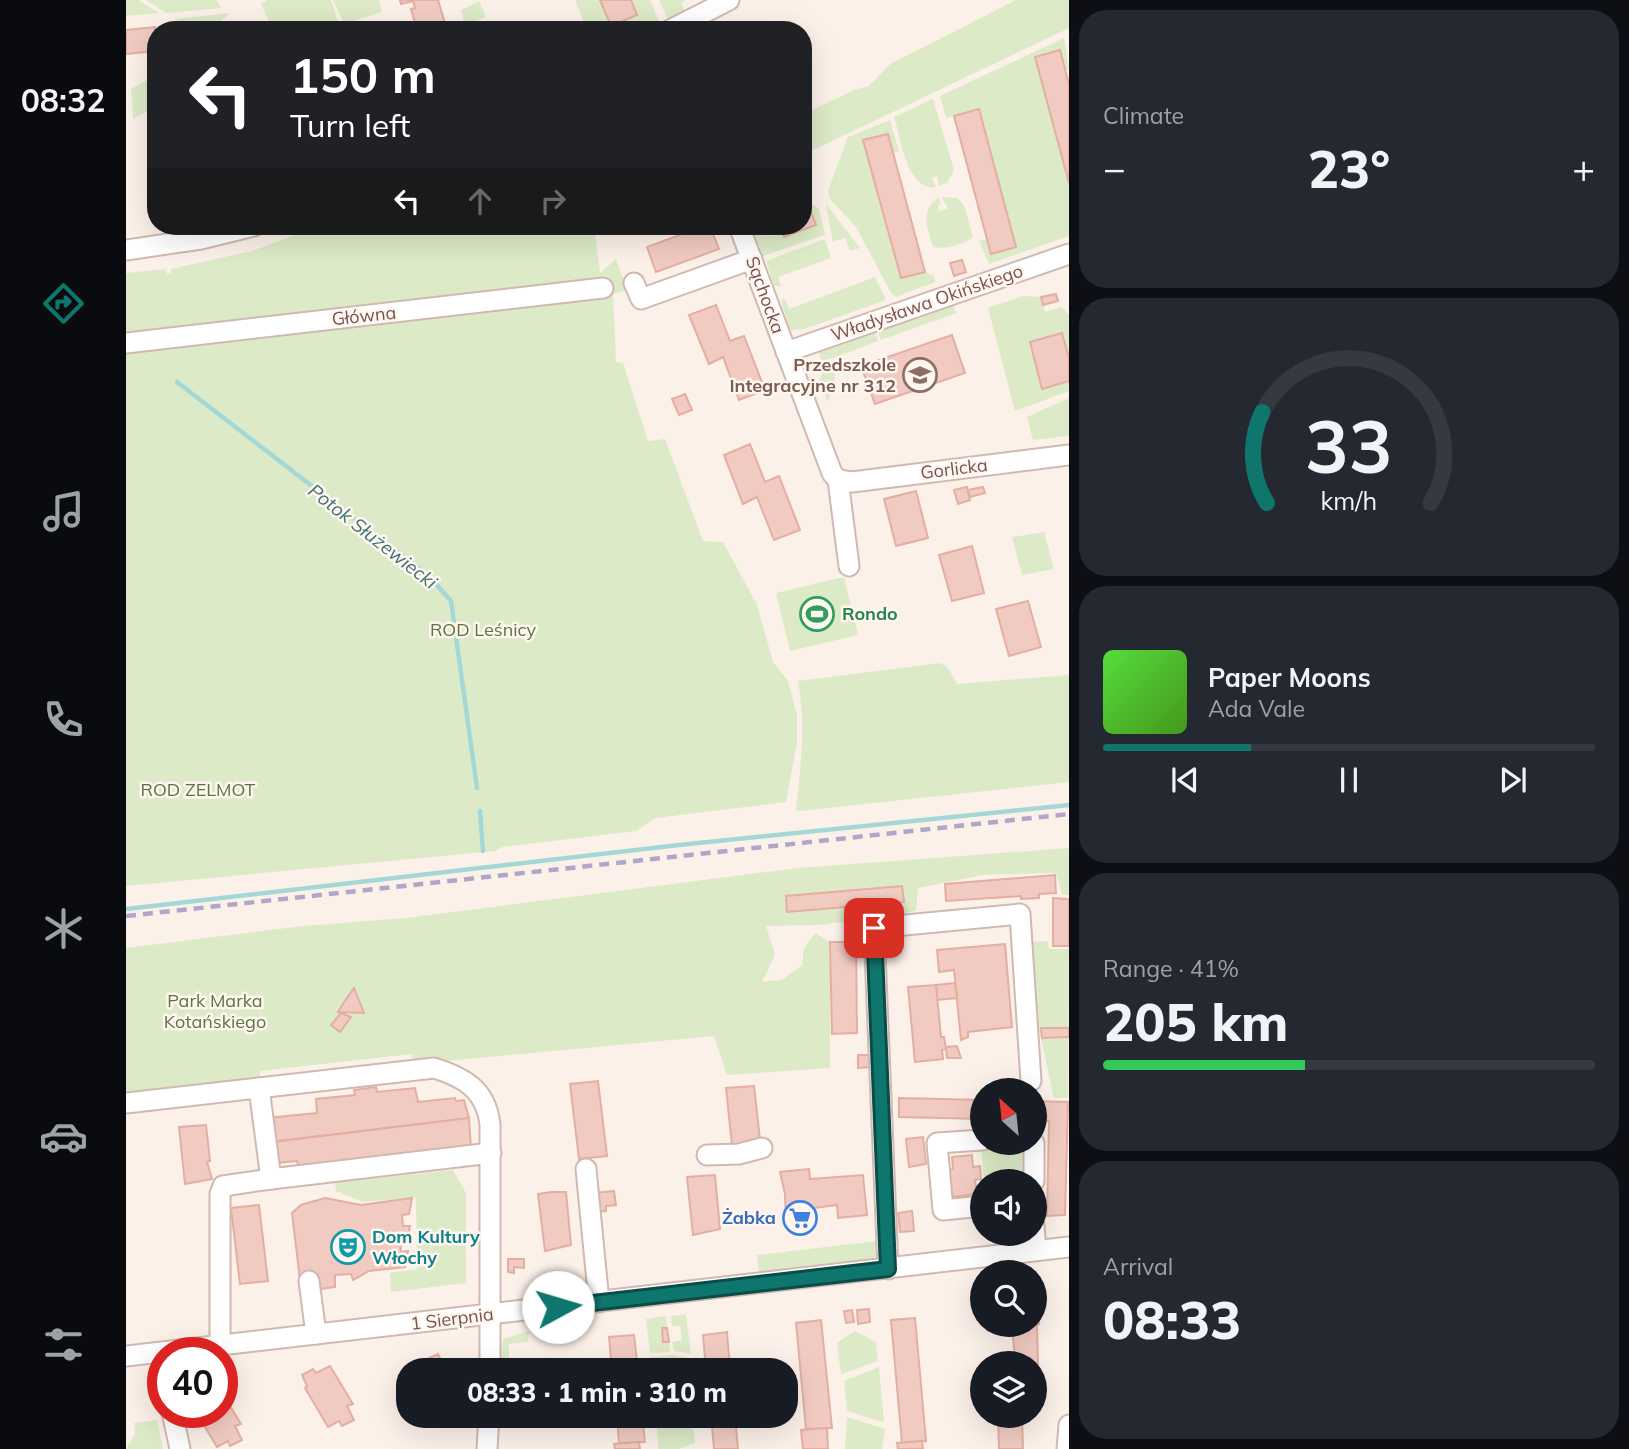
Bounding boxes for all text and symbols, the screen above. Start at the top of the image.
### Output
text: 150 m [290,44,436,105]
icon: left [175,49,266,140]
text: 08:32 [21,80,105,120]
text: Climate [1103,101,1184,130]
text: Turn left [290,105,410,145]
text: 23° [1308,136,1390,201]
text: − [1103,144,1126,192]
text: + [1572,144,1595,192]
icon: left [388,182,426,220]
icon: ahead [461,182,499,220]
icon: right [534,182,572,220]
street label: Sąchocka [741,253,790,337]
street label: Władysława Okińskiego [828,259,1026,346]
icon: directions [39,279,88,328]
street label: Główna [331,301,397,330]
place label: Przedszkole Integracyjne nr 312 [730,353,896,397]
school or university icon: Przedszkole Integracyjne nr 312 [901,356,939,394]
text: 33 [1305,400,1393,491]
street label: Gorlicka [919,453,989,484]
water label: Potok Służewiecki [304,478,443,594]
text: km/h [1321,484,1377,515]
icon: music [39,487,88,536]
sports icon: Rondo [798,595,836,633]
place label: Rondo [842,602,898,625]
park label: ROD Leśnicy [430,618,537,641]
text: Paper Moons [1208,661,1371,694]
text: Ada Vale [1208,694,1305,723]
icon: phone [39,695,88,744]
icon: previous [1166,761,1204,799]
icon: pause [1330,761,1368,799]
icon: next [1494,761,1532,799]
park label: ROD ZELMOT [141,778,256,801]
pin [844,898,904,958]
icon: climate [39,904,88,953]
icon: arrive [855,909,893,947]
text: Range · 41% [1103,954,1239,983]
park label: Park Marka Kotańskiego [164,989,266,1033]
text: 205 km [1103,989,1288,1054]
north arrow [970,1078,1046,1155]
map controls [970,1078,1047,1428]
icon: car [39,1112,88,1161]
button: sound [970,1169,1047,1246]
supermarket icon: Żabka [781,1199,819,1237]
place label: Żabka [722,1206,776,1229]
place label: Dom Kultury Włochy [372,1225,480,1269]
theatre icon: Dom Kultury Włochy [329,1228,367,1266]
text: Arrival [1103,1252,1173,1281]
button: search [970,1260,1047,1337]
position arrow [521,1270,595,1344]
text: 08:33 [1103,1287,1241,1352]
street label: 1 Sierpnia [409,1302,495,1335]
icon: filters [39,1320,88,1369]
speed limit sign: 40 [147,1337,238,1428]
button: layers [970,1351,1047,1428]
text: 08:33 · 1 min · 310 m [467,1376,727,1409]

